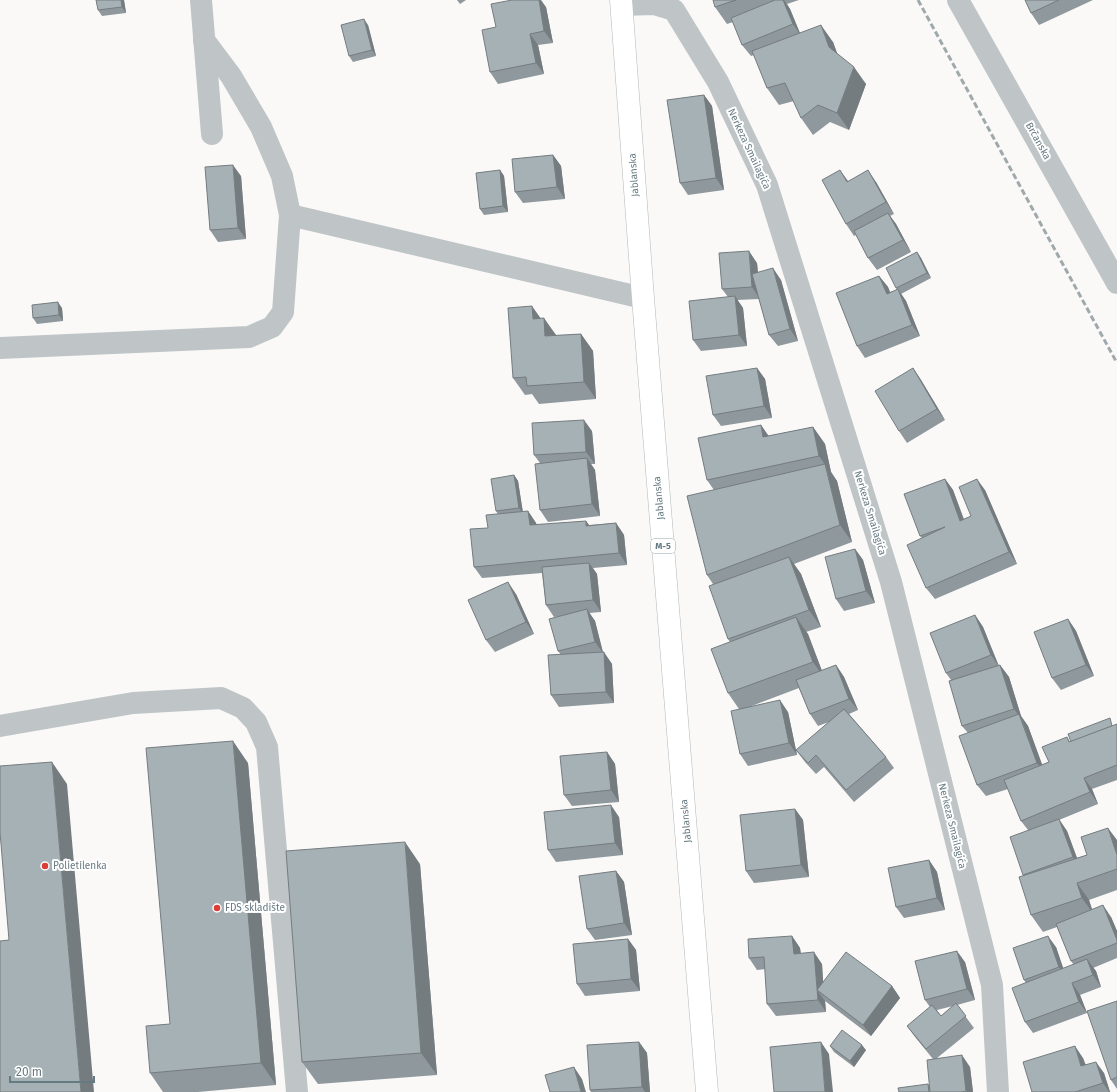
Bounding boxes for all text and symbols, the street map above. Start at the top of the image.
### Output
street label: Nerkeza Smailagića [725,107,773,191]
street label: Brčanska [1023,120,1053,162]
street label: Jablanska [626,153,642,197]
street label: Nerkeza Smailagića [851,469,889,557]
street label: Jablanska [651,476,667,520]
road number: M-5 [651,539,675,553]
street label: Nerkeza Smailagića [936,782,968,870]
street label: Jablanska [678,799,694,843]
place label: Polietilenka [53,860,107,872]
marker: Polietilenka [40,861,50,871]
place label: FDS skladište [225,902,285,914]
marker: FDS skladište [212,903,222,913]
scale bar [10,1058,94,1084]
text: 20 m [16,1065,42,1079]

